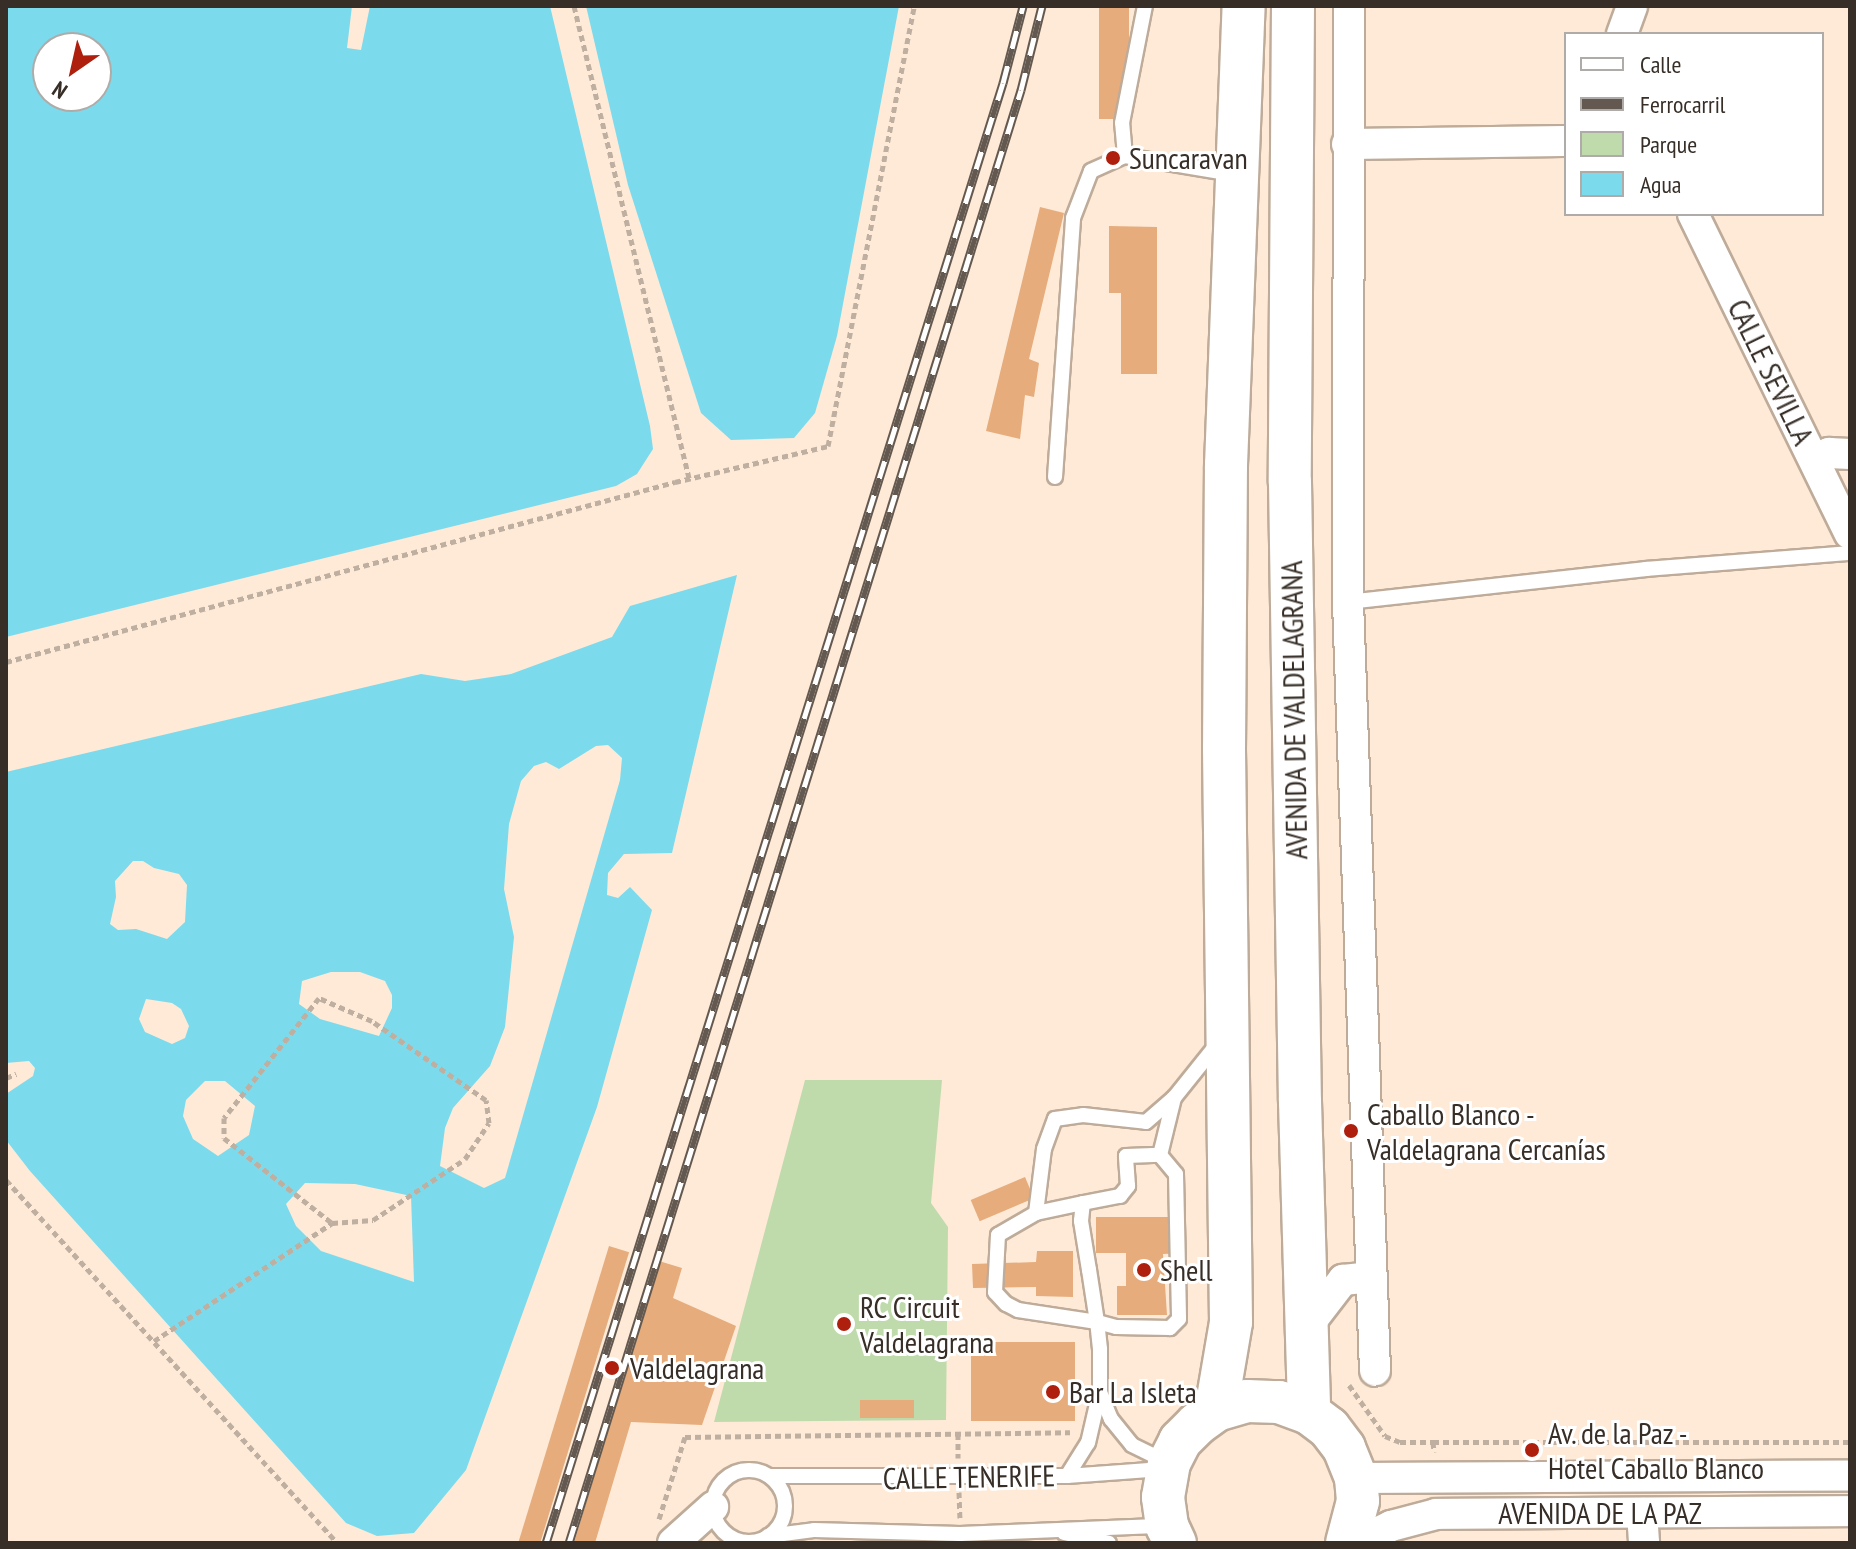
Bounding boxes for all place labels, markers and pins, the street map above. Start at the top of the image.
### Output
place label: Suncaravan [1129,140,1248,176]
marker: Suncaravan [1104,149,1122,167]
place label: Caballo Blanco - Valdelagrana Cercanías [1367,1096,1606,1166]
marker: Caballo Blanco - Valdelagrana Cercanías [1342,1122,1360,1140]
place label: Shell [1160,1252,1212,1288]
marker: Shell [1135,1261,1153,1279]
place label: RC Circuit Valdelagrana [860,1289,994,1360]
marker: RC Circuit Valdelagrana [835,1315,853,1333]
place label: Valdelagrana [630,1350,764,1386]
marker: Valdelagrana [601,1357,623,1379]
place label: Bar La Isleta [1069,1374,1197,1410]
marker: Bar La Isleta [1044,1383,1062,1401]
place label: Av. de la Paz - Hotel Caballo Blanco [1548,1415,1764,1486]
marker: Av. de la Paz - Hotel Caballo Blanco [1523,1441,1541,1459]

